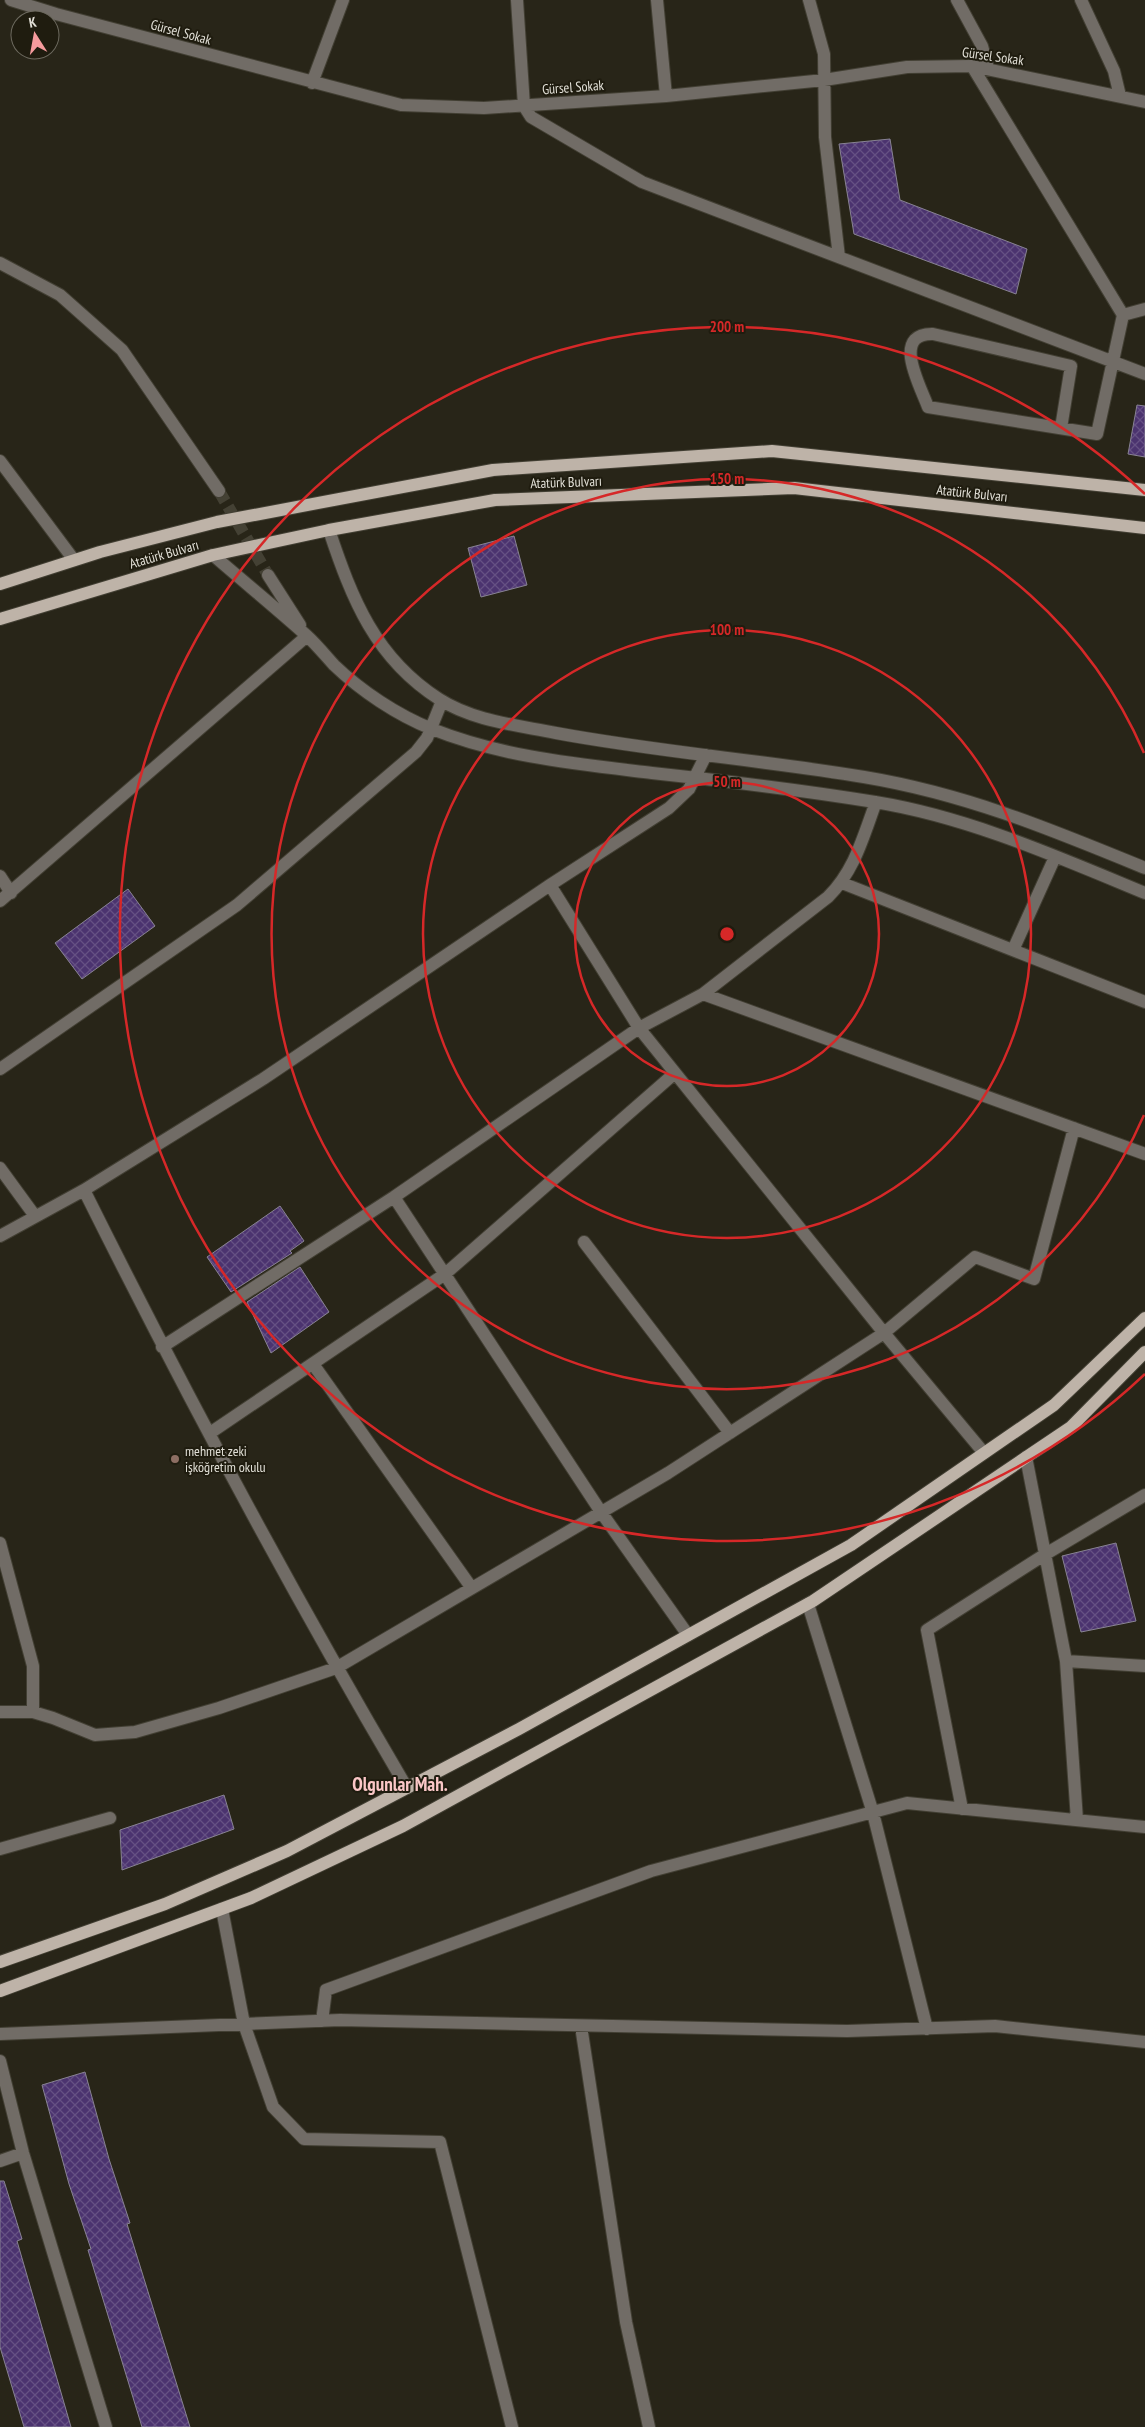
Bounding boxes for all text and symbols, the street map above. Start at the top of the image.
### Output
north arrow [10,10,60,60]
text: K [27,13,39,32]
street label: Gürsel Sokak [149,15,214,49]
street label: Gürsel Sokak [961,43,1026,69]
street label: Gürsel Sokak [541,76,605,98]
text: 200 m [710,317,744,336]
text: 150 m [710,469,744,488]
street label: Atatürk Bulvarı [530,472,602,492]
street label: Atatürk Bulvarı [935,480,1009,506]
street label: Atatürk Bulvarı [127,535,201,573]
text: 100 m [710,620,744,639]
text: 50 m [713,772,741,791]
centre of rings [718,925,736,943]
place label: mehmet zeki işköğretim okulu [185,1442,266,1476]
marker: mehmet zeki işköğretim okulu [169,1453,181,1465]
district label: Olgunlar Mah. [352,1772,448,1796]

